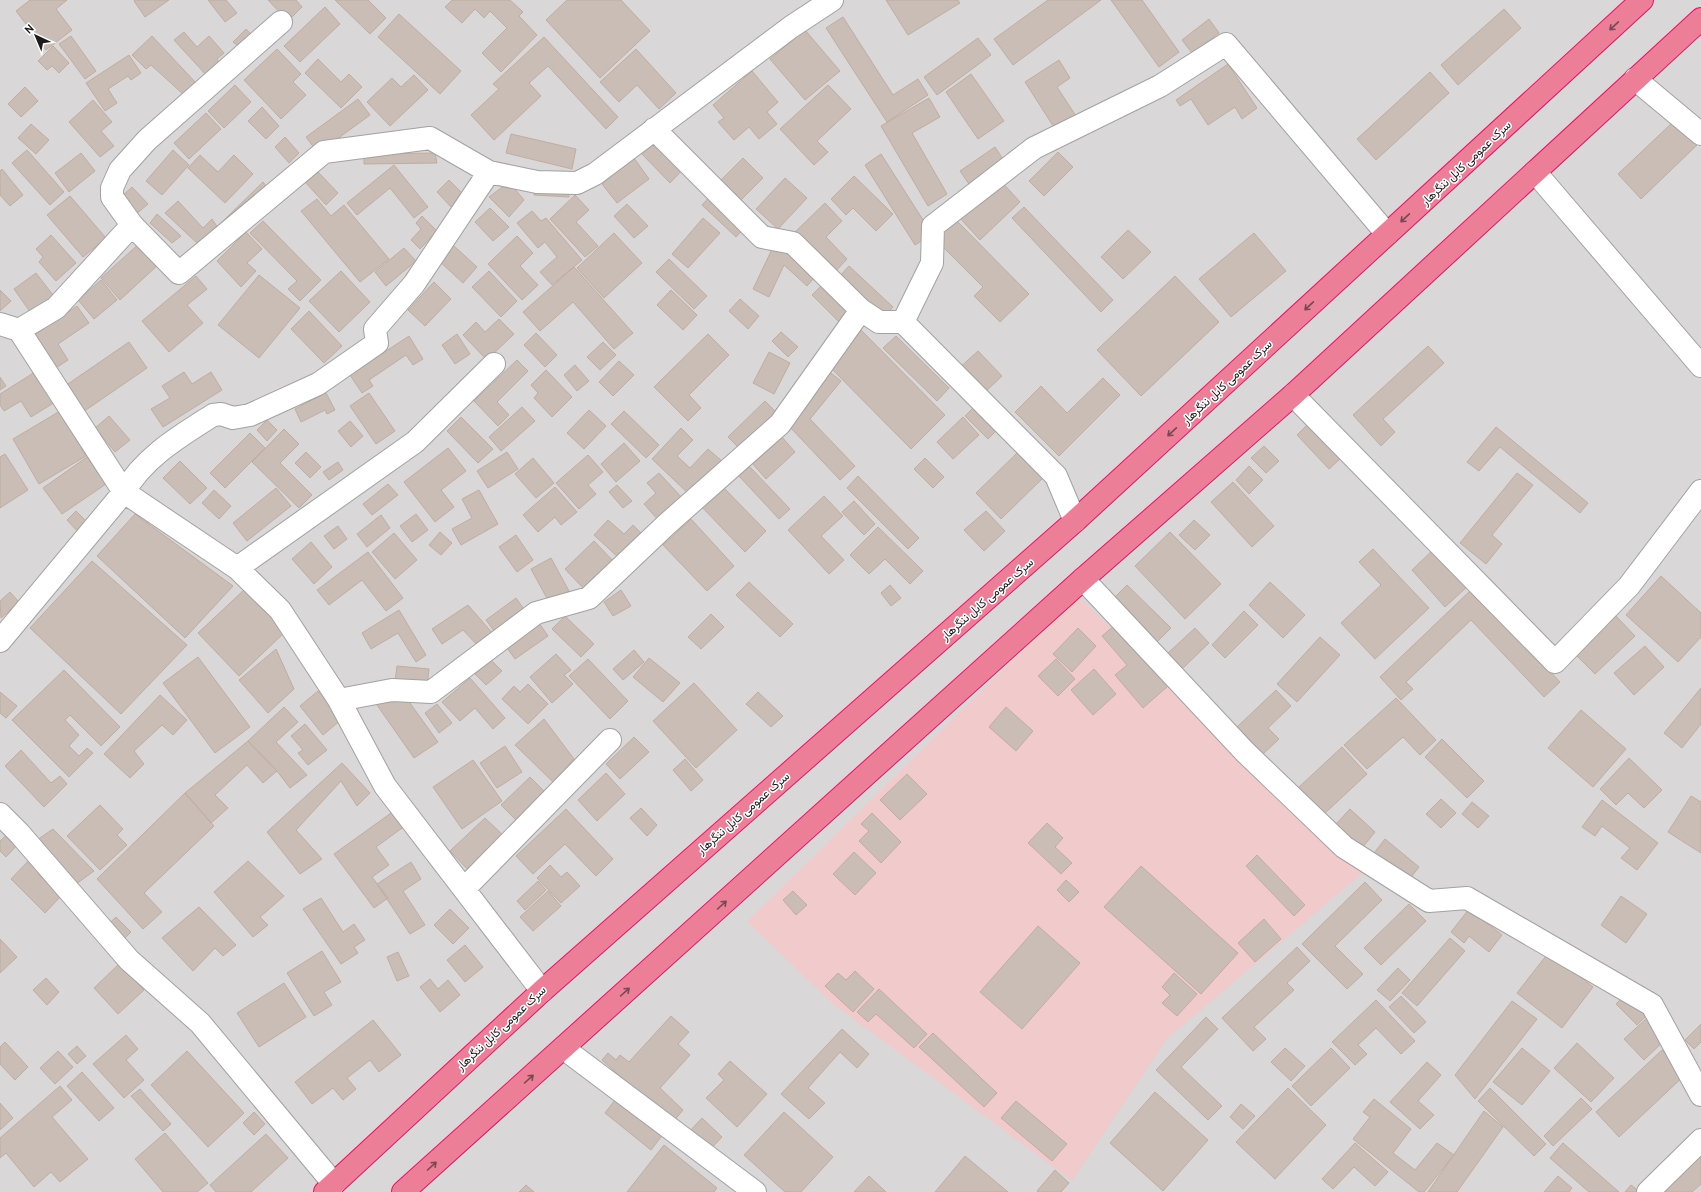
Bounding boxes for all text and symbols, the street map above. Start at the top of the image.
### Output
north arrow [16,16,56,56]
text: N [22,22,37,37]
one-way arrow [1609,22,1619,31]
street label: سرک عمومی کابل ننگرهار [1417,118,1515,210]
one-way arrow [1399,214,1410,223]
one-way arrow [1304,302,1314,311]
street label: سرک عمومی کابل ننگرهار [1178,337,1276,429]
one-way arrow [1167,427,1177,437]
street label: سرک عمومی کابل ننگرهار [937,555,1037,645]
street label: سرک عمومی کابل ننگرهار [693,769,793,859]
one-way arrow [717,900,727,910]
street label: سرک عمومی کابل ننگرهار [452,983,550,1075]
one-way arrow [620,987,630,997]
one-way arrow [524,1074,534,1084]
one-way arrow [427,1161,437,1171]

